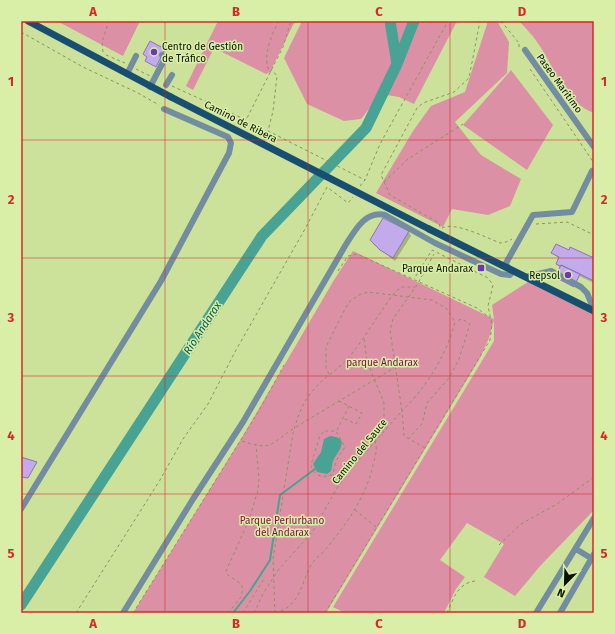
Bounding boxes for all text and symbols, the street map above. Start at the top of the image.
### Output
text: A [88,4,97,19]
text: B [232,4,240,19]
text: C [375,4,383,19]
text: D [518,4,527,19]
place label: Centro de Gestión de Tráfico [162,41,243,65]
marker: Centro de Gestión de Tráfico [149,47,159,57]
street label: Paseo Marítimo [534,51,586,116]
text: 1 [8,74,14,89]
text: 1 [601,74,607,89]
street label: Camino de Ribera [202,98,279,145]
text: 2 [8,192,15,207]
text: 2 [601,192,608,207]
place label: Parque Andarax [402,263,473,275]
marker: Parque Andarax [476,263,486,273]
place label: Repsol [529,270,560,282]
marker: Repsol [563,270,573,280]
water label: Río Andarax [181,299,224,357]
text: 3 [7,310,15,325]
text: 3 [600,310,608,325]
park label: parque Andarax [346,357,418,369]
street label: Camino del Sauce [330,417,390,487]
text: 4 [7,428,15,443]
text: 4 [600,428,608,443]
park label: Parque Periurbano del Andarax [240,515,324,539]
text: 5 [8,546,15,561]
text: 5 [601,546,608,561]
north arrow [545,564,585,604]
text: N [555,585,567,600]
text: A [88,616,97,631]
text: B [232,616,240,631]
text: C [375,616,383,631]
text: D [518,616,527,631]

